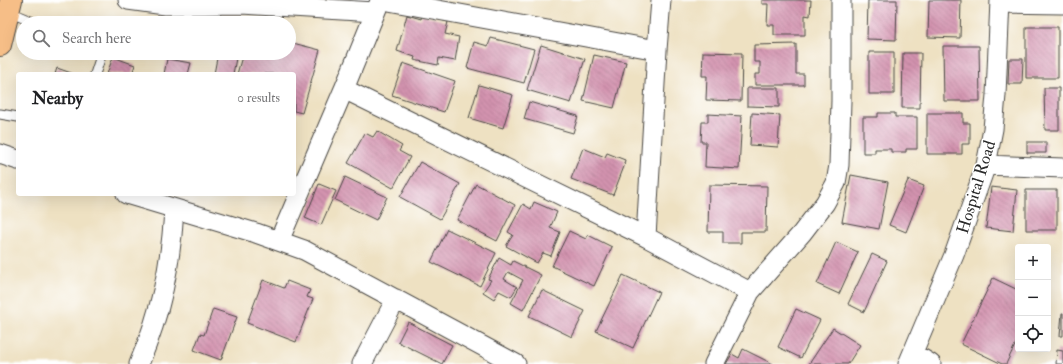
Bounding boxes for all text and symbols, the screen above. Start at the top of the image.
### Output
search box [16,16,296,60]
icon: search [30,27,52,49]
text: Search here [62,29,131,48]
text: Nearby [32,88,83,109]
text: 0 results [237,90,280,106]
street label: Hospital Road [952,137,1001,237]
map controls [1015,244,1051,352]
button: + [1015,244,1051,280]
button: − [1015,280,1051,316]
button: locate [1015,316,1051,352]

